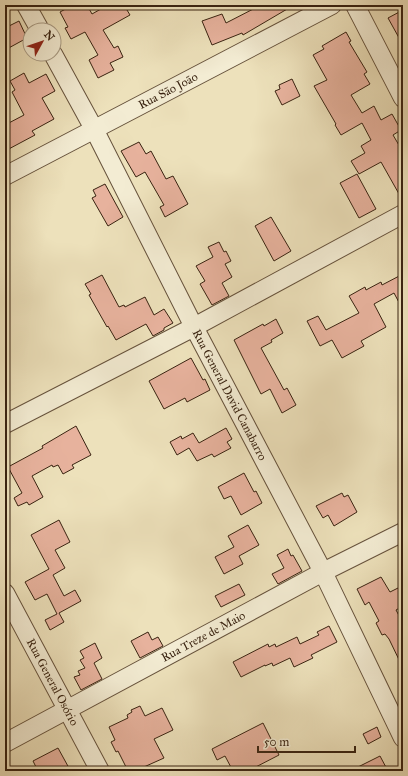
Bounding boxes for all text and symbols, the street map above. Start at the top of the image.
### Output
north arrow [22,22,62,62]
text: N [41,28,58,44]
street label: Rua São João [136,69,200,112]
street label: Rua General David Canabarro [190,327,270,463]
street label: Rua Treze de Maio [159,608,248,665]
street label: Rua General Osório [24,636,81,728]
scale bar [258,728,355,754]
text: 50 m [264,735,289,749]

